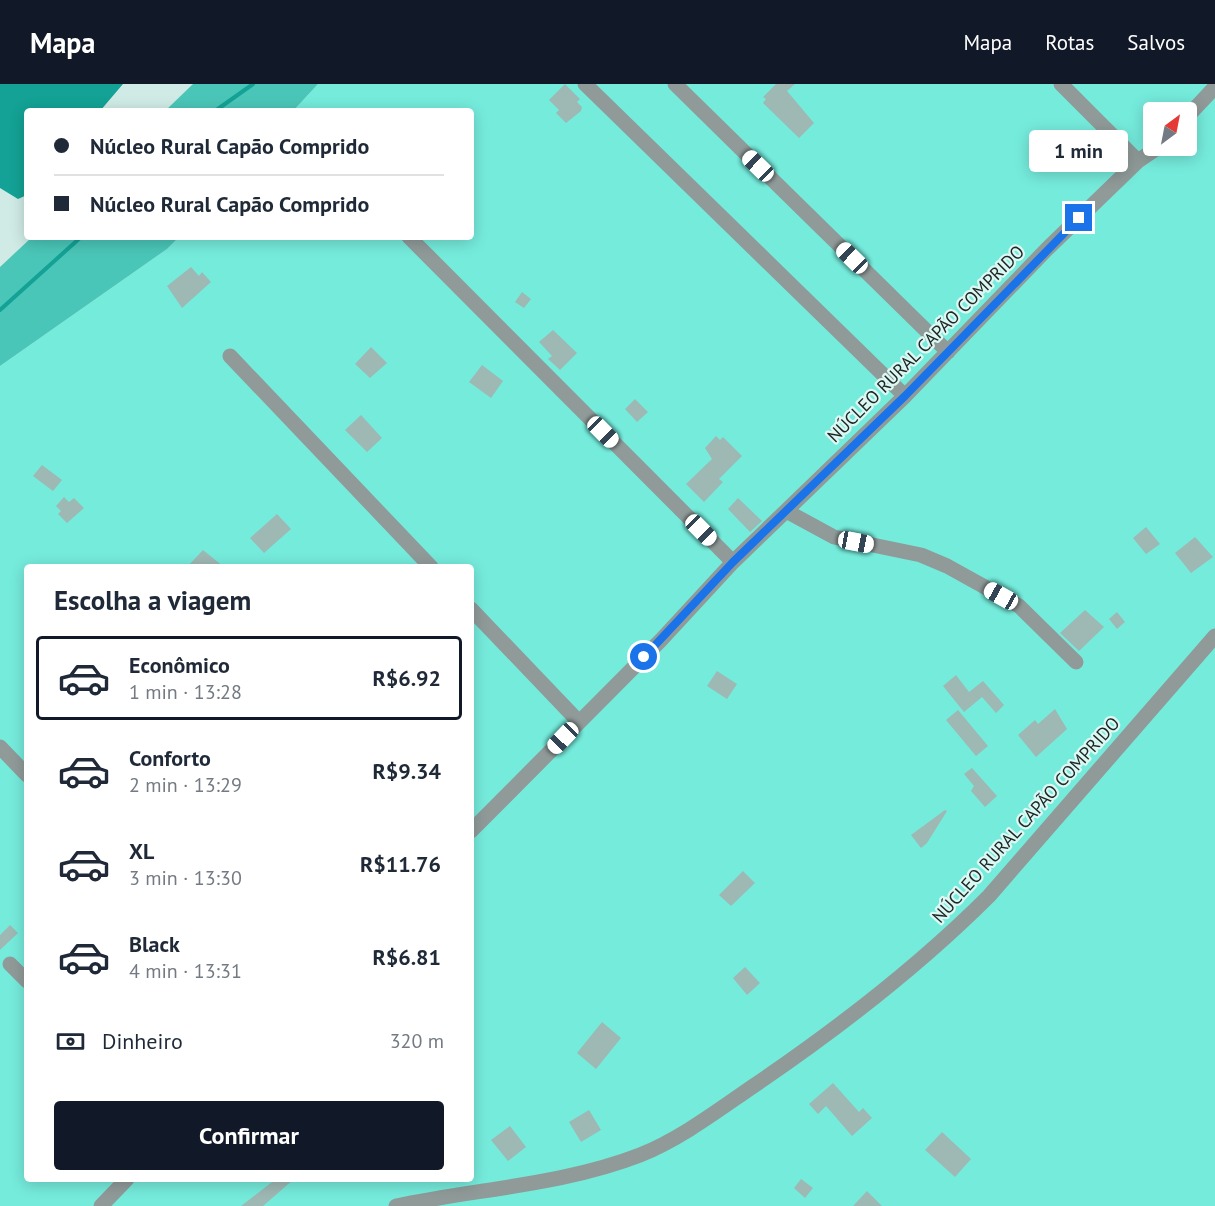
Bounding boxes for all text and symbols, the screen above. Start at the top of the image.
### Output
text: Mapa [30,24,95,61]
text: Mapa [963,29,1012,56]
text: Rotas [1045,29,1094,56]
text: Salvos [1127,29,1185,56]
north arrow [1143,102,1197,156]
map controls [1143,102,1197,156]
callout: 1 min [1030,131,1128,173]
text: Núcleo Rural Capão Comprido [90,132,369,160]
text: 1 min [1054,138,1103,164]
car [739,147,777,185]
text: Núcleo Rural Capão Comprido [90,190,369,218]
route end [1065,204,1092,231]
car [833,239,871,277]
street label: NÚCLEO RURAL CAPÃO COMPRIDO [822,240,1029,447]
car [584,413,622,451]
car [682,511,720,549]
car [837,530,875,554]
car [981,579,1021,613]
text: Escolha a viagem [54,583,251,617]
route start [630,643,657,670]
icon: car [57,651,111,705]
text: Econômico [129,651,230,679]
text: R$6.92 [372,664,441,692]
text: 1 min · 13:28 [129,679,242,705]
street label: NÚCLEO RURAL CAPÃO COMPRIDO [927,712,1124,928]
car [544,719,582,757]
icon: car [57,744,111,798]
text: Conforto [129,744,211,772]
text: R$9.34 [372,757,441,785]
text: 2 min · 13:29 [129,772,242,798]
icon: car [57,837,111,891]
text: XL [129,837,154,865]
text: R$11.76 [360,850,441,878]
text: 3 min · 13:30 [129,865,242,891]
icon: car [57,930,111,984]
text: Black [129,930,180,958]
text: R$6.81 [372,943,441,971]
text: 4 min · 13:31 [129,958,242,984]
icon: cash [54,1025,87,1058]
text: Dinheiro [102,1027,183,1055]
text: 320 m [390,1028,444,1054]
button: Confirmar [54,1101,444,1170]

